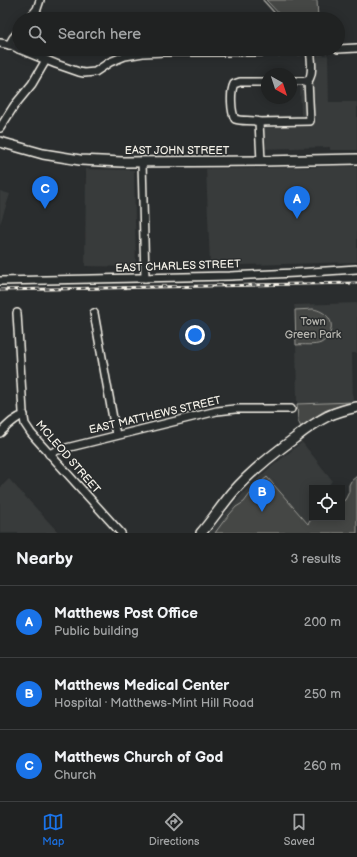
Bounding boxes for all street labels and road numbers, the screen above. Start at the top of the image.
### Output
street label: EAST JOHN STREET [125,144,230,157]
street label: EAST CHARLES STREET [115,257,241,275]
street label: EAST MATTHEWS STREET [88,393,223,437]
street label: MCLEOD STREET [33,418,103,496]

